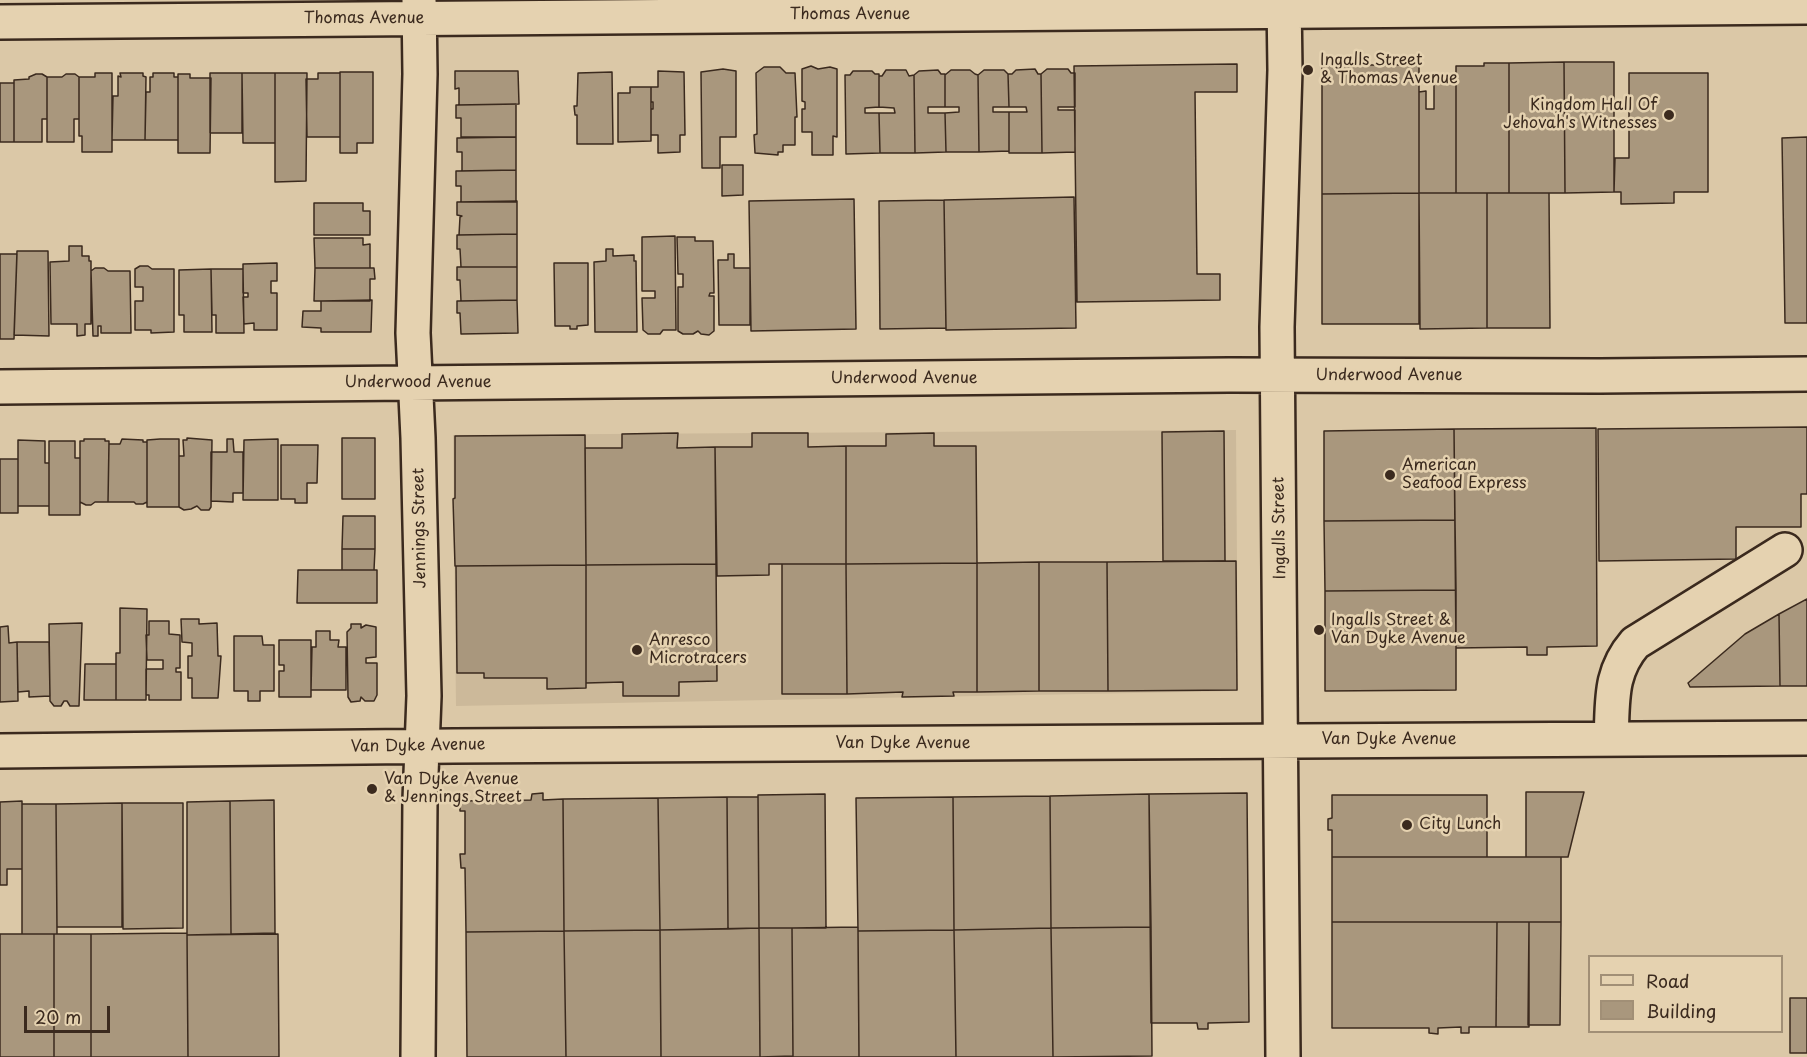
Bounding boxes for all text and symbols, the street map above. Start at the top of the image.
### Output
street label: Thomas Avenue [790,5,910,25]
street label: Thomas Avenue [304,9,424,29]
place label: Ingalls Street & Thomas Avenue [1320,51,1458,89]
marker: Ingalls Street & Thomas Avenue [1301,63,1315,77]
place label: Kingdom Hall Of Jehovah's Witnesses [1503,96,1657,134]
marker: Kingdom Hall Of Jehovah's Witnesses [1662,108,1676,122]
street label: Underwood Avenue [1315,366,1463,386]
street label: Underwood Avenue [830,369,978,389]
street label: Underwood Avenue [344,373,492,393]
place label: American Seafood Express [1402,456,1527,494]
street label: Jennings Street [409,468,431,588]
marker: American Seafood Express [1383,468,1397,482]
street label: Ingalls Street [1270,477,1290,579]
place label: Ingalls Street & Van Dyke Avenue [1331,611,1466,649]
marker: Ingalls Street & Van Dyke Avenue [1312,623,1326,637]
place label: Anresco Microtracers [649,631,747,669]
marker: Anresco Microtracers [630,643,644,657]
street label: Van Dyke Avenue [1322,730,1456,750]
street label: Van Dyke Avenue [836,734,970,754]
street label: Van Dyke Avenue [350,735,486,757]
place label: Van Dyke Avenue & Jennings Street [384,770,522,808]
marker: Van Dyke Avenue & Jennings Street [365,782,379,796]
place label: City Lunch [1419,815,1501,835]
marker: City Lunch [1400,818,1414,832]
legend [1588,955,1783,1033]
text: Road [1646,967,1690,994]
scale bar [27,994,112,1032]
text: Building [1646,997,1716,1024]
text: 20 m [35,1003,81,1030]

